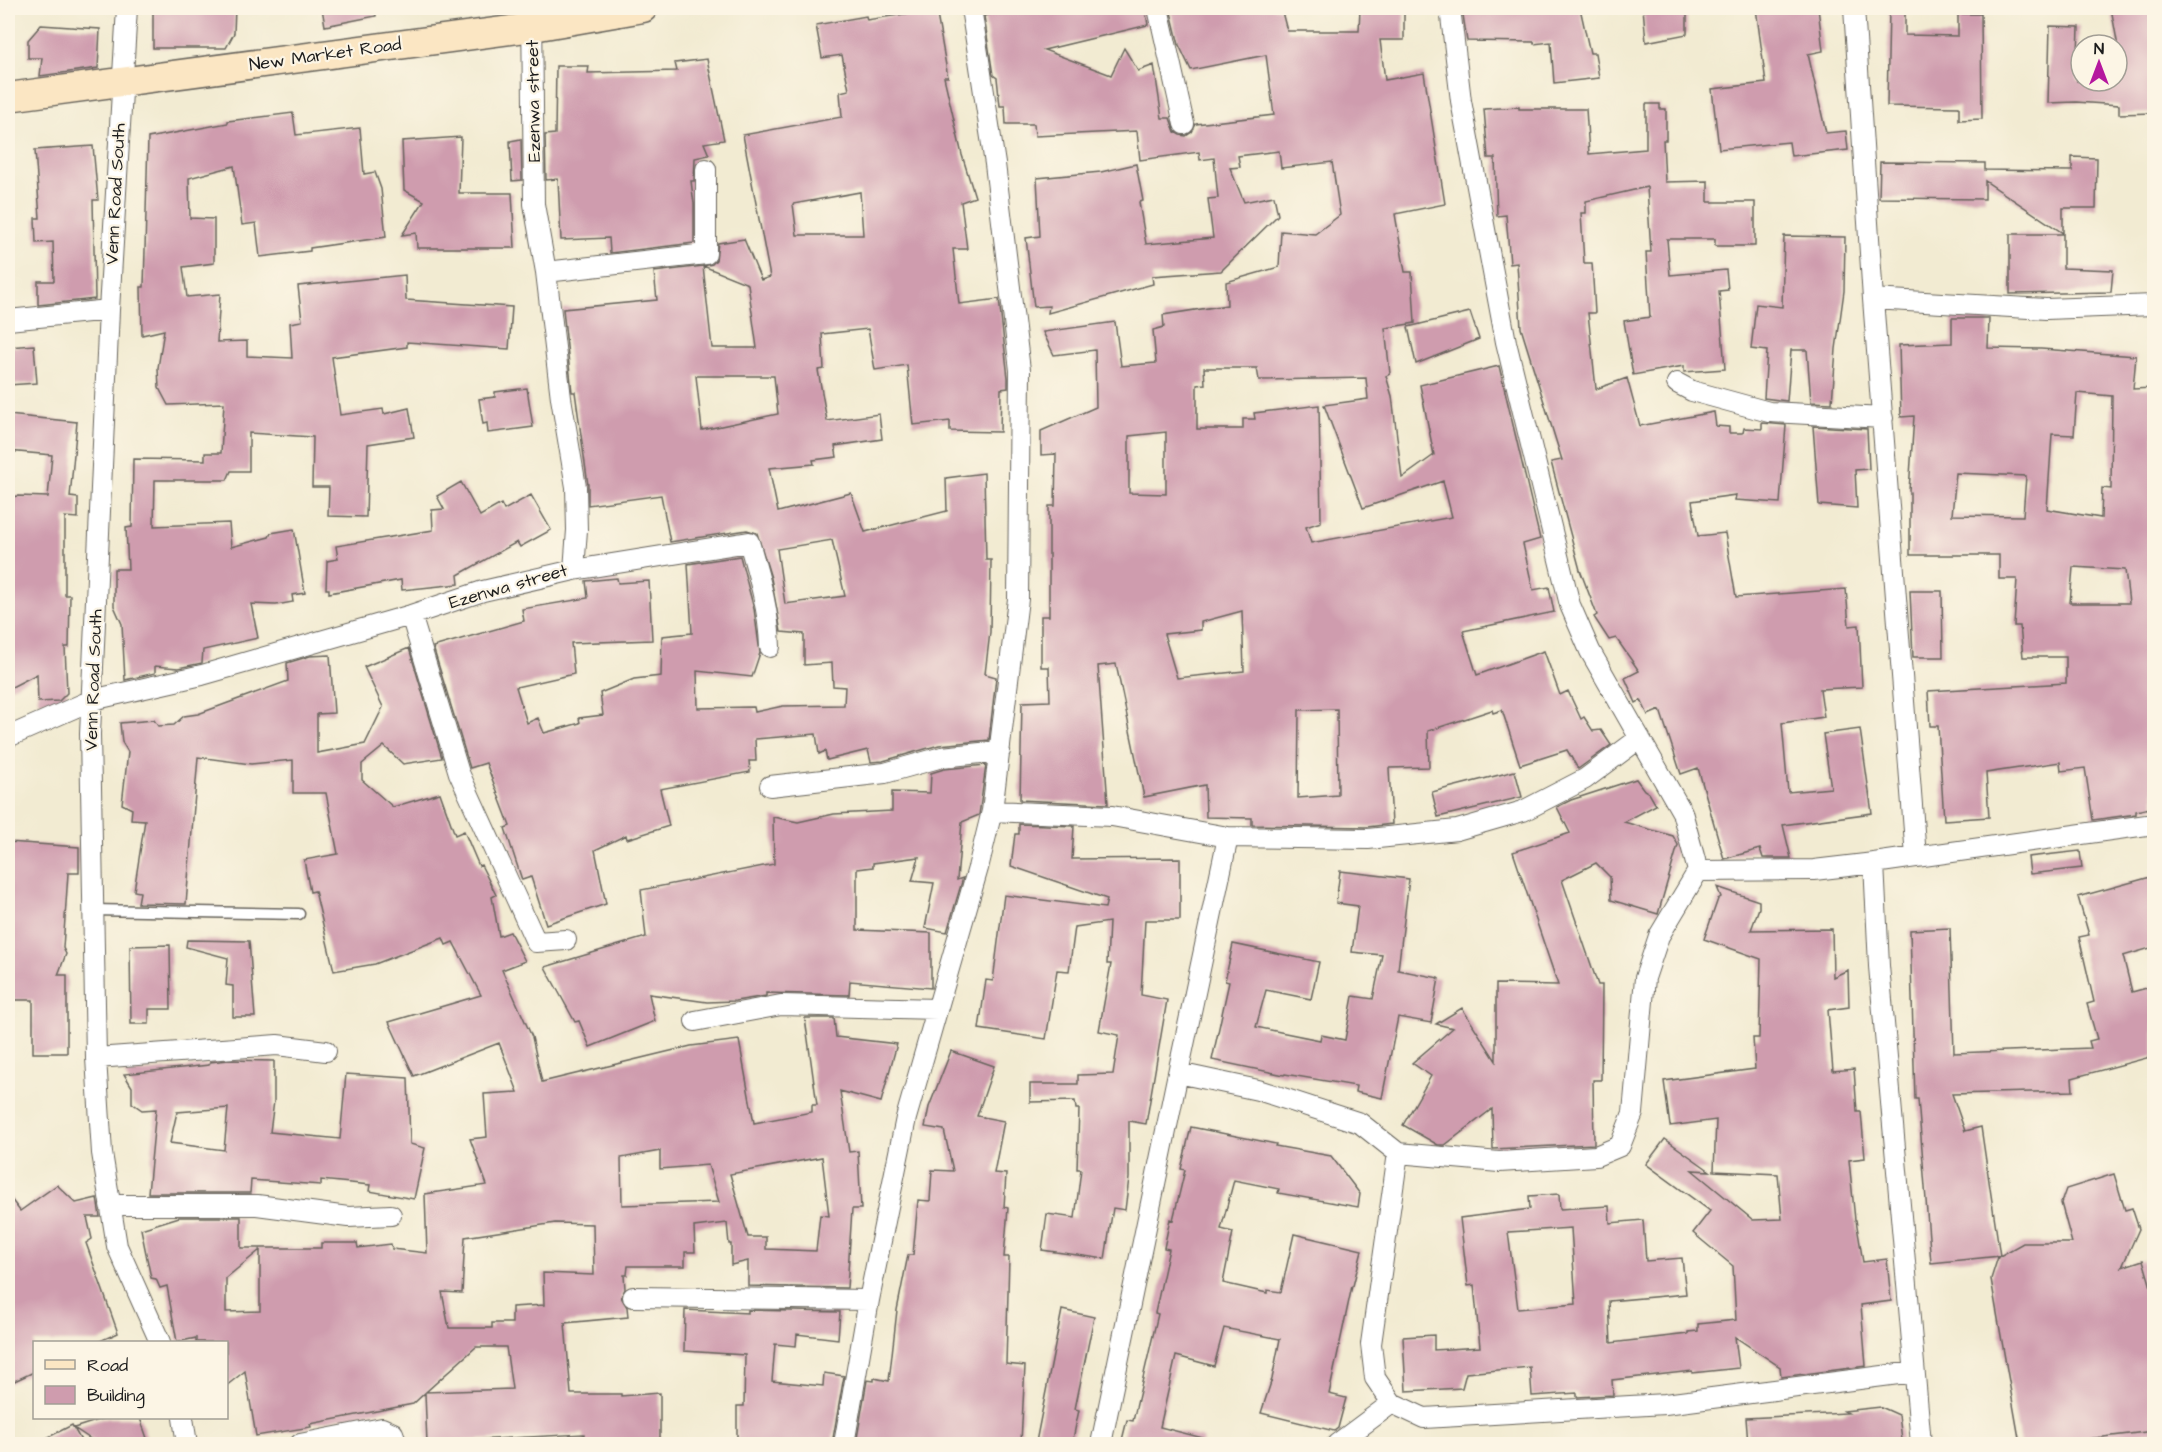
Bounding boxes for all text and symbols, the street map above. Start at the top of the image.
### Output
street label: New Market Road [247,31,403,78]
north arrow [2069,33,2129,93]
text: N [2094,38,2104,60]
street label: Ezenwa street [520,39,547,162]
street label: Venn Road South [99,122,132,265]
street label: Ezenwa street [446,557,571,615]
street label: Venn Road South [79,609,108,751]
legend [33,1341,228,1419]
text: Road [87,1353,128,1378]
text: Building [87,1383,145,1409]

